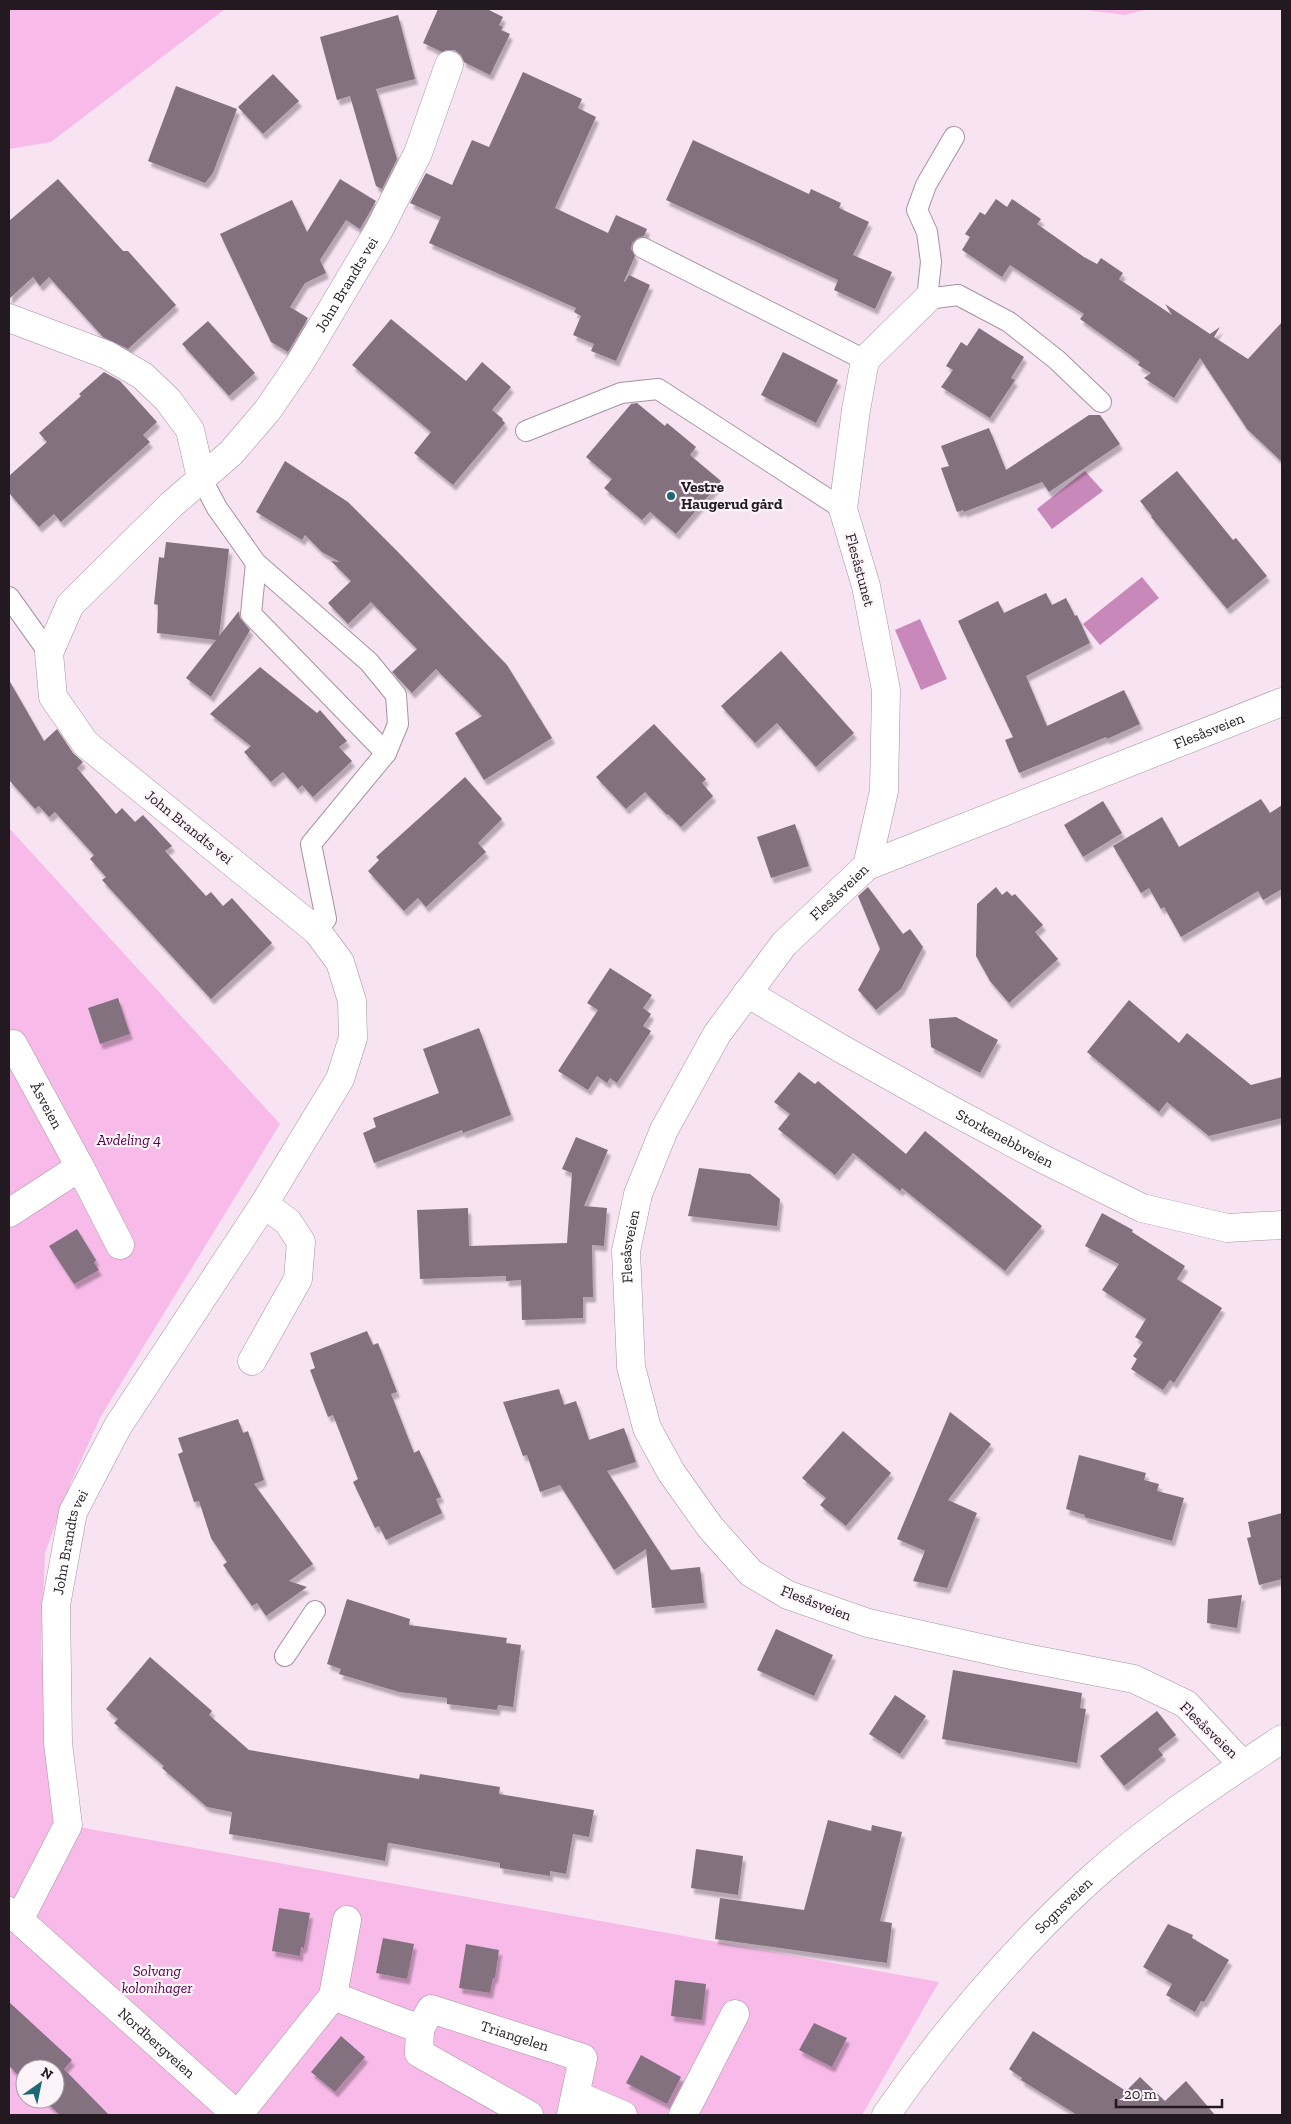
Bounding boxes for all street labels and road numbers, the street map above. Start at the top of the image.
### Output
street label: John Brandts vei [311,234,382,336]
street label: Flesåstunet [842,531,879,609]
street label: Flesåsveien [1171,709,1247,753]
street label: John Brandts vei [141,786,237,868]
street label: Flesåsveien [806,860,873,924]
street label: Åsveien [26,1079,67,1132]
street label: Storkenebbveien [953,1105,1057,1172]
street label: Flesåsveien [617,1208,644,1284]
street label: John Brandts vei [49,1487,92,1596]
street label: Flesåsveien [778,1581,854,1625]
street label: Flesåsveien [1176,1698,1242,1762]
street label: Sognsveien [1031,1873,1096,1937]
street label: Nordbergveien [114,2004,199,2082]
street label: Triangelen [478,2017,551,2055]

